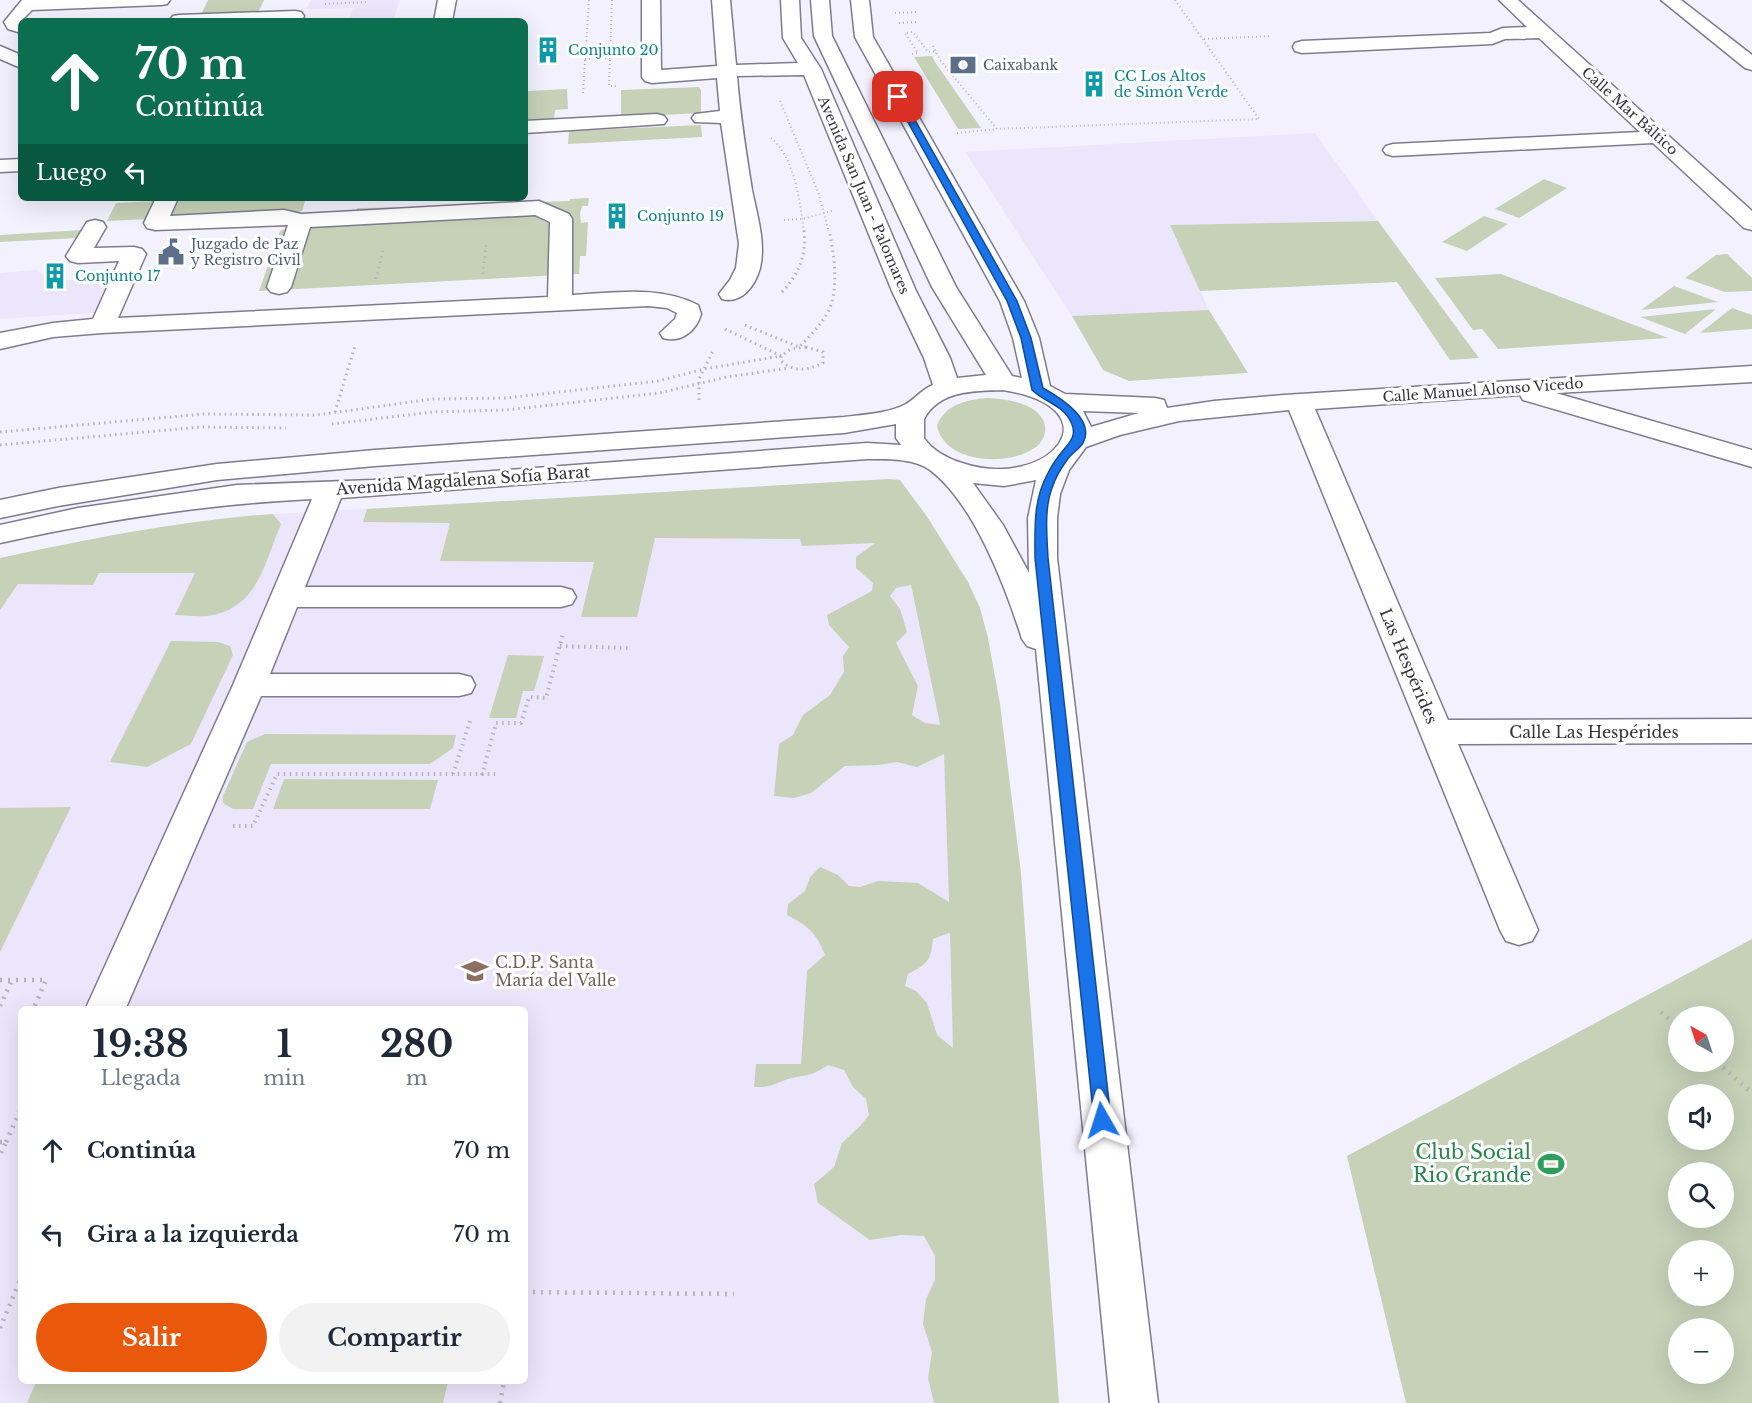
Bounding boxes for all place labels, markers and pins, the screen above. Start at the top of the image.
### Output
building icon: Conjunto 20 [533,35,563,65]
place label: Conjunto 20 [568,41,658,59]
bank icon: Caixabank [948,50,978,80]
place label: Caixabank [983,56,1059,74]
place label: CC Los Altos de Simón Verde [1114,67,1228,101]
building icon: CC Los Altos de Simón Verde [1079,69,1109,99]
pin [872,71,923,122]
building icon: Conjunto 19 [602,201,632,231]
place label: Conjunto 19 [637,207,724,225]
place label: Juzgado de Paz y Registro Civil [189,235,301,269]
public building icon: Juzgado de Paz y Registro Civil [156,237,186,267]
building icon: Conjunto 17 [40,261,70,291]
place label: Conjunto 17 [75,267,161,285]
place label: C.D.P. Santa María del Valle [495,952,616,990]
school or university icon: C.D.P. Santa María del Valle [460,956,490,986]
place label: Club Social Rio Grande [1413,1140,1531,1187]
sports icon: Club Social Rio Grande [1536,1149,1566,1179]

